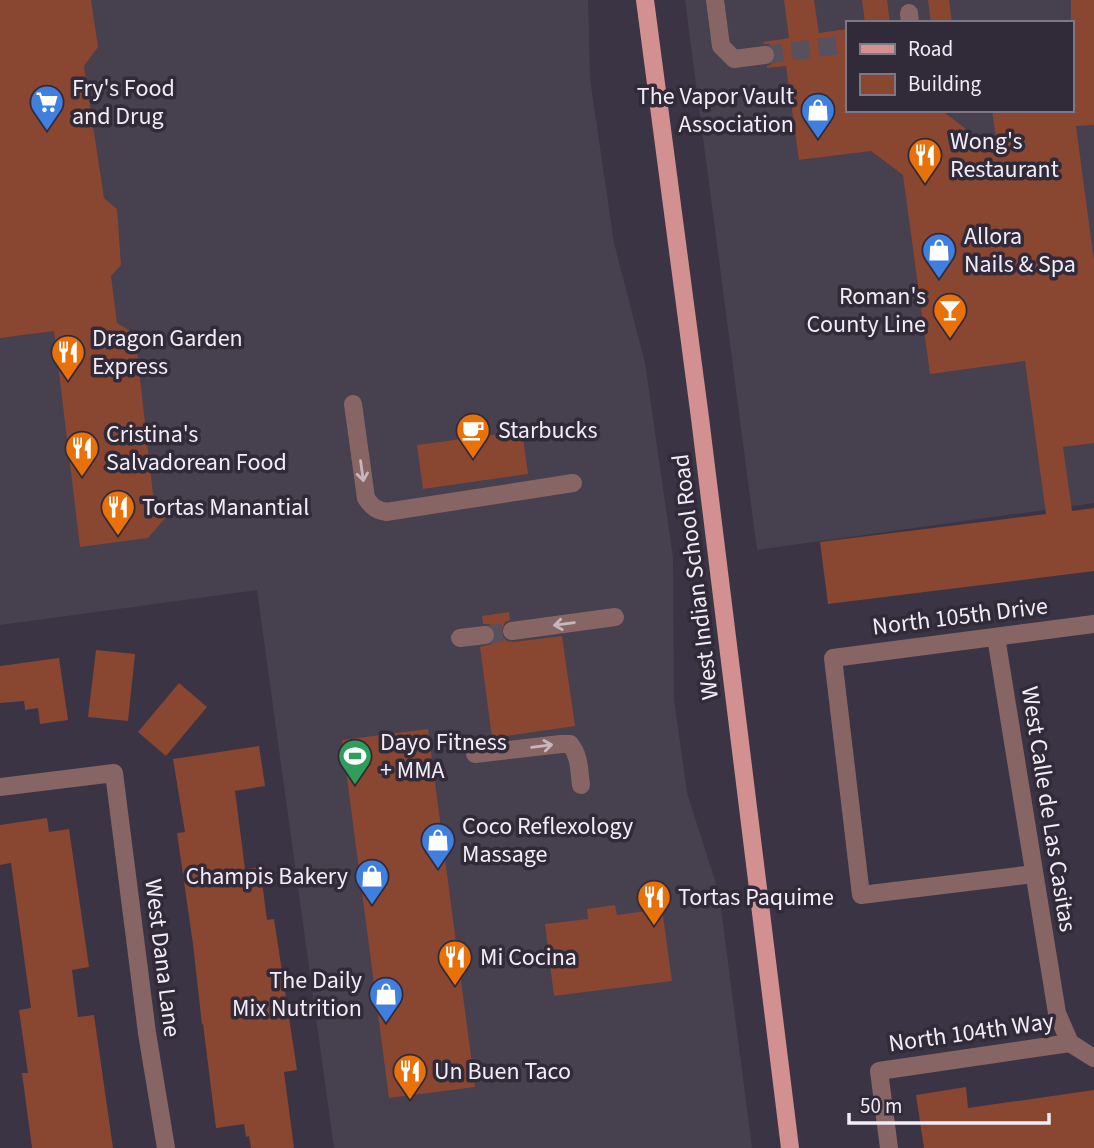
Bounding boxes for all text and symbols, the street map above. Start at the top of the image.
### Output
legend [846,21,1073,112]
text: Road [908,34,953,64]
text: Building [908,69,982,99]
place label: Fry's Food and Drug [72,71,175,134]
place label: The Vapor Vault Association [637,79,794,142]
supermarket icon: Fry's Food and Drug [28,83,66,132]
shop icon: The Vapor Vault Association [799,91,837,140]
place label: Wong's Restaurant [950,124,1059,187]
restaurant icon: Wong's Restaurant [906,136,944,185]
place label: Allora Nails & Spa [964,219,1076,282]
shop icon: Allora Nails & Spa [920,231,958,280]
place label: Roman's County Line [806,279,926,342]
bar icon: Roman's County Line [931,291,969,340]
place label: Dragon Garden Express [92,321,243,384]
restaurant icon: Dragon Garden Express [49,333,87,382]
cafe icon: Starbucks [454,411,492,460]
place label: Starbucks [498,413,597,448]
place label: Cristina's Salvadorean Food [106,417,287,480]
restaurant icon: Cristina's Salvadorean Food [63,429,101,478]
street label: West Indian School Road [663,452,728,702]
one-way arrow [356,459,369,482]
restaurant icon: Tortas Manantial [99,488,137,537]
place label: Tortas Manantial [142,490,309,525]
street label: North 105th Drive [870,588,1050,645]
one-way arrow [553,618,575,631]
street label: West Calle de Las Casitas [1012,684,1085,934]
place label: Dayo Fitness + MMA [380,725,507,788]
sports icon: Dayo Fitness + MMA [336,737,374,786]
one-way arrow [531,740,553,753]
place label: Coco Reflexology Massage [462,809,633,872]
shop icon: Coco Reflexology Massage [419,821,457,870]
shop icon: Champis Bakery [353,857,391,906]
place label: Champis Bakery [185,859,348,894]
street label: West Dana Lane [135,877,190,1039]
restaurant icon: Tortas Paquime [635,878,673,927]
place label: Tortas Paquime [678,880,834,915]
restaurant icon: Mi Cocina [436,938,474,987]
place label: Mi Cocina [480,940,577,975]
place label: The Daily Mix Nutrition [232,963,362,1026]
shop icon: The Daily Mix Nutrition [367,975,405,1024]
street label: North 104th Way [886,1004,1056,1061]
restaurant icon: Un Buen Taco [391,1052,429,1101]
place label: Un Buen Taco [434,1054,571,1089]
scale bar [849,1082,1048,1126]
text: 50 m [860,1091,902,1121]

